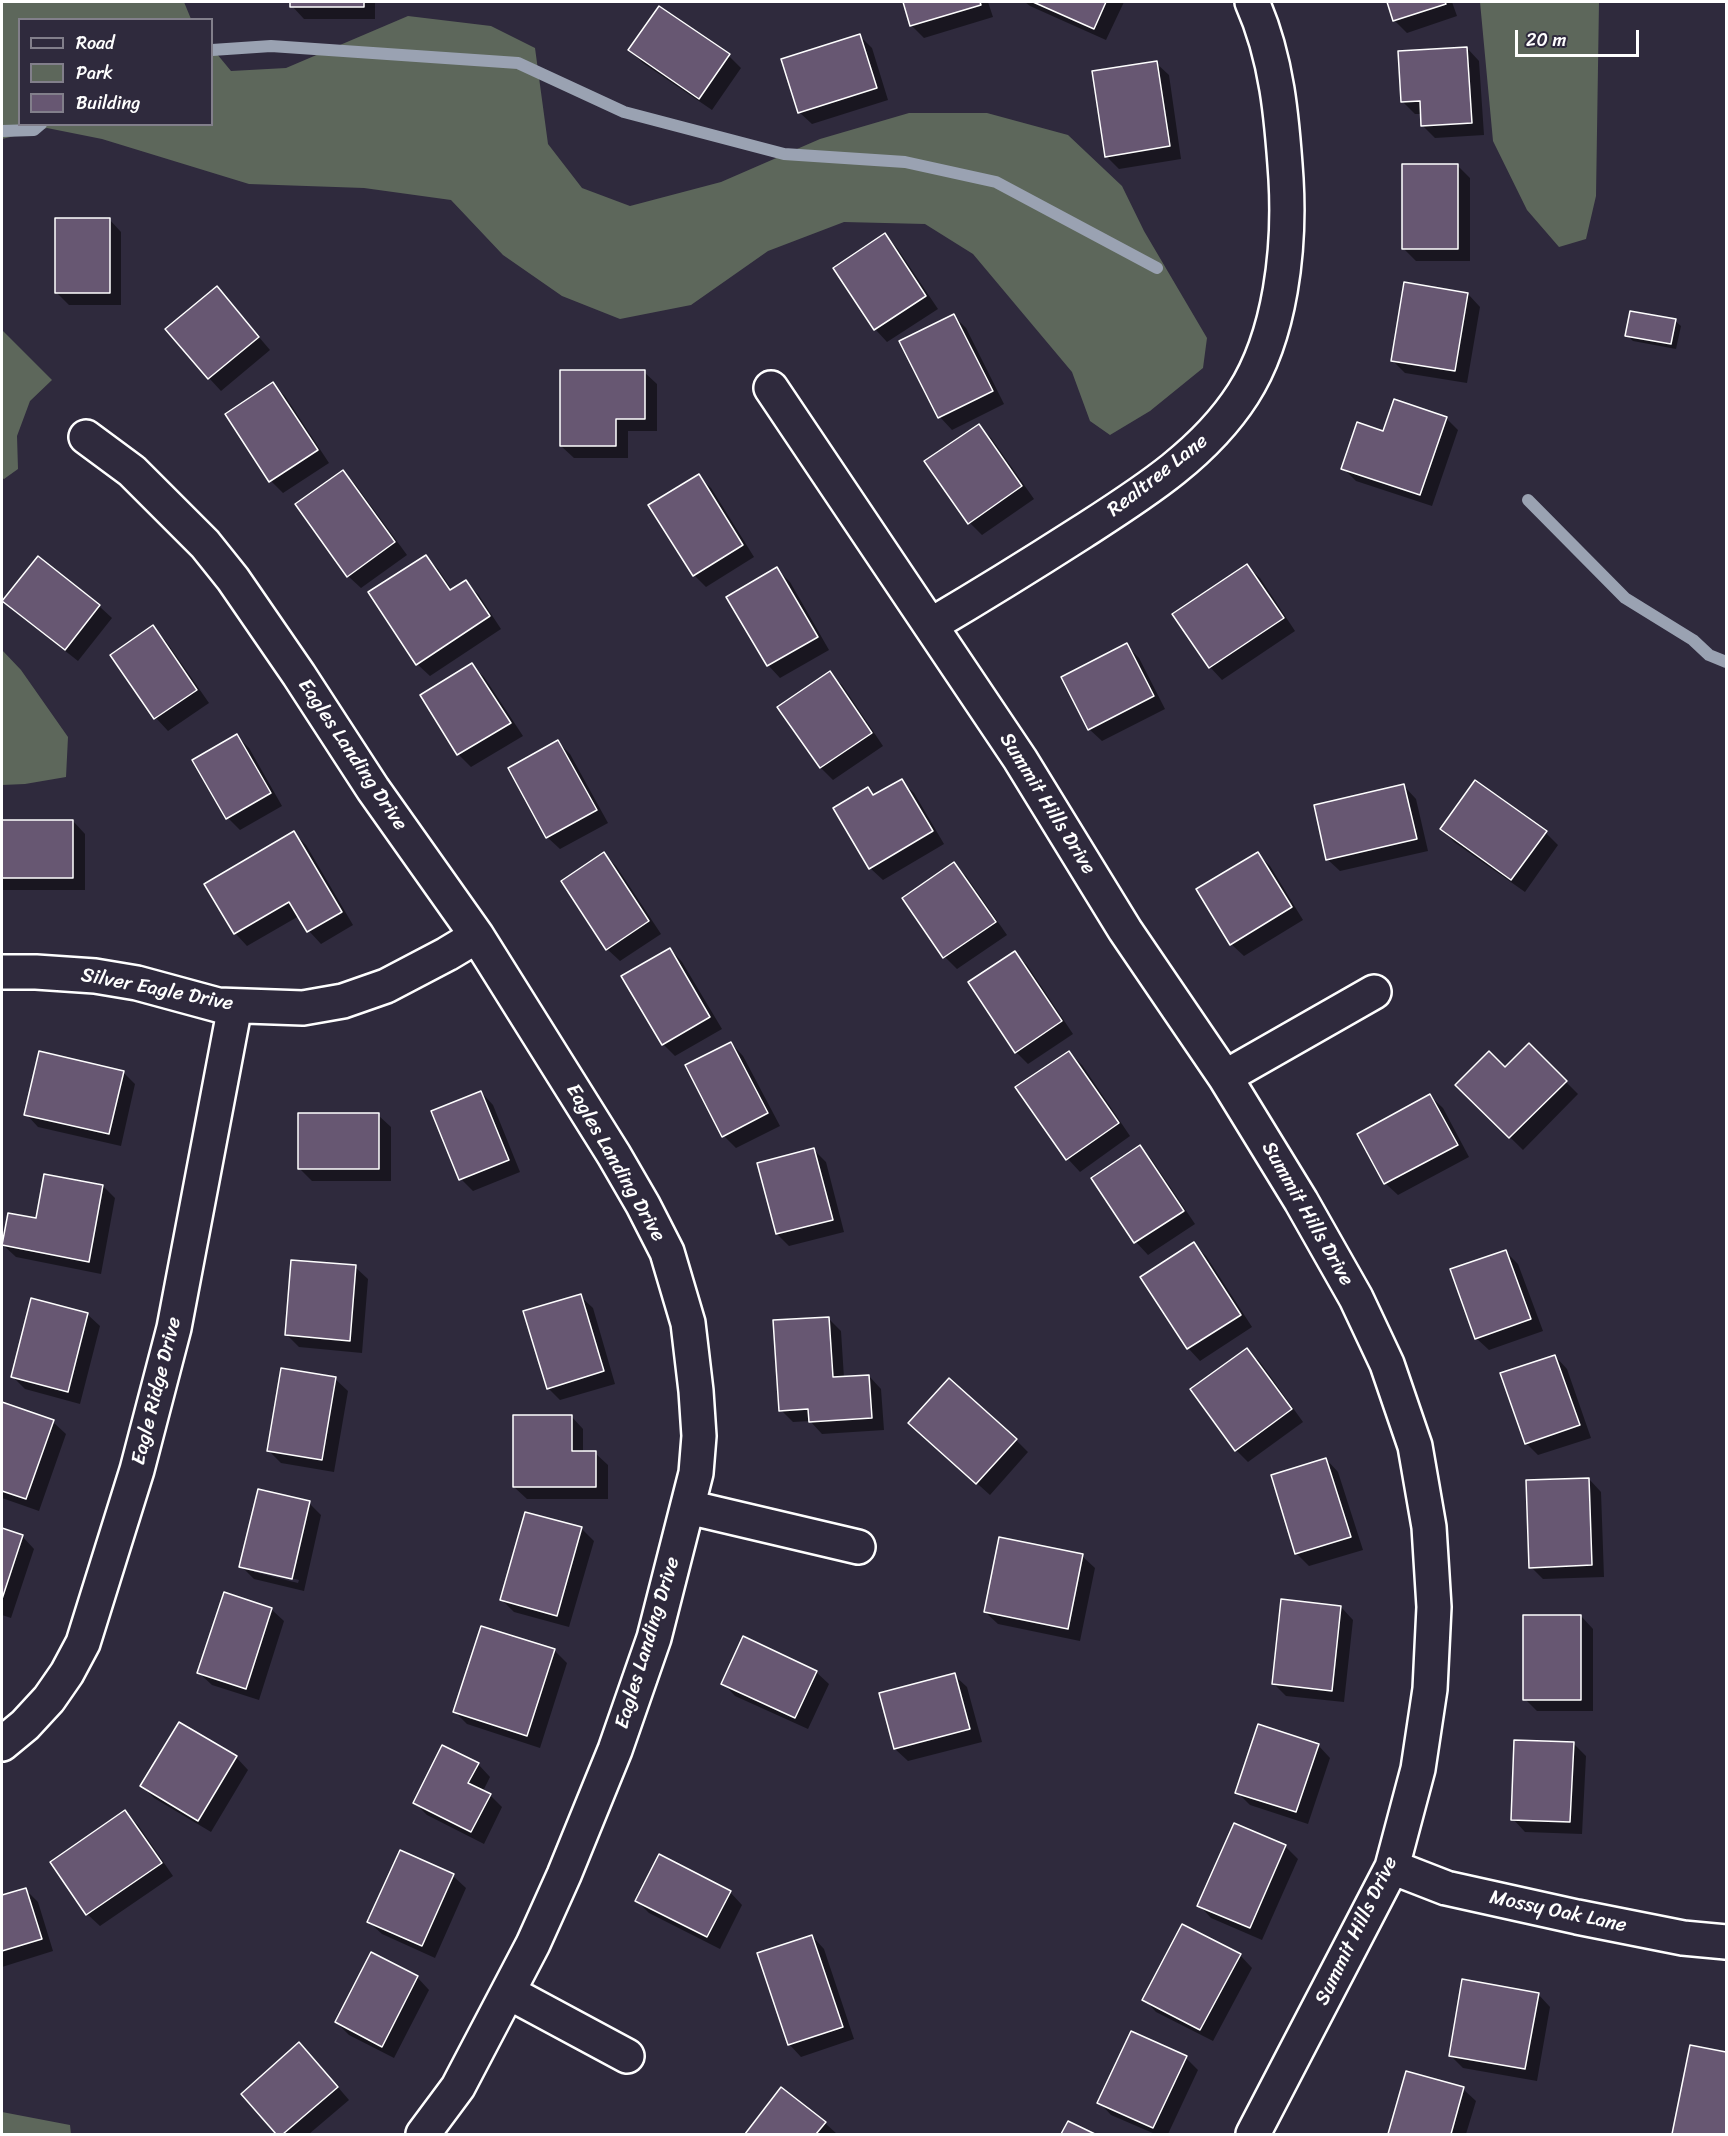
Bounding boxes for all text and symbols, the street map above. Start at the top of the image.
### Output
legend [18,18,213,126]
scale bar [1518,18,1642,56]
text: 20 m [1526,24,1566,56]
text: Road [76,27,115,59]
text: Park [76,57,113,89]
text: Building [76,87,140,119]
street label: Realtree Lane [1103,429,1213,523]
street label: Eagles Landing Drive [292,674,412,836]
street label: Summit Hills Drive [994,729,1100,879]
street label: Silver Eagle Drive [79,963,235,1017]
street label: Eagles Landing Drive [560,1080,670,1246]
street label: Summit Hills Drive [1256,1138,1358,1290]
street label: Eagle Ridge Drive [127,1315,187,1467]
street label: Eagles Landing Drive [610,1554,686,1732]
street label: Summit Hills Drive [1311,1853,1403,2009]
street label: Mossy Oak Lane [1487,1886,1629,1938]

